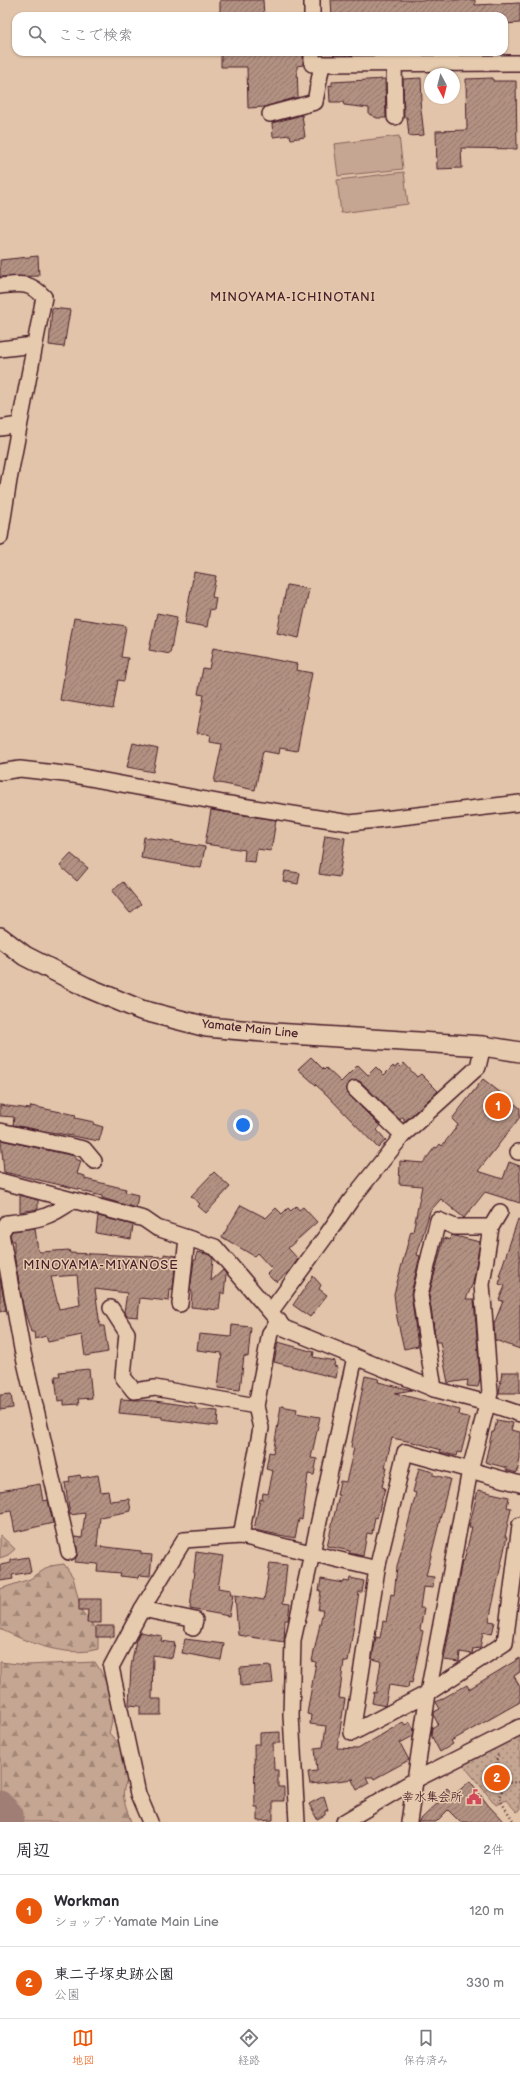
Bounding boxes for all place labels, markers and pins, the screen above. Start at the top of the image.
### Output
pin: 1 [485,1091,511,1121]
pin: 2 [484,1763,510,1793]
public building icon: 幸水集会所 [465,1788,483,1806]
place label: 幸水集会所 [402,1790,463,1805]

